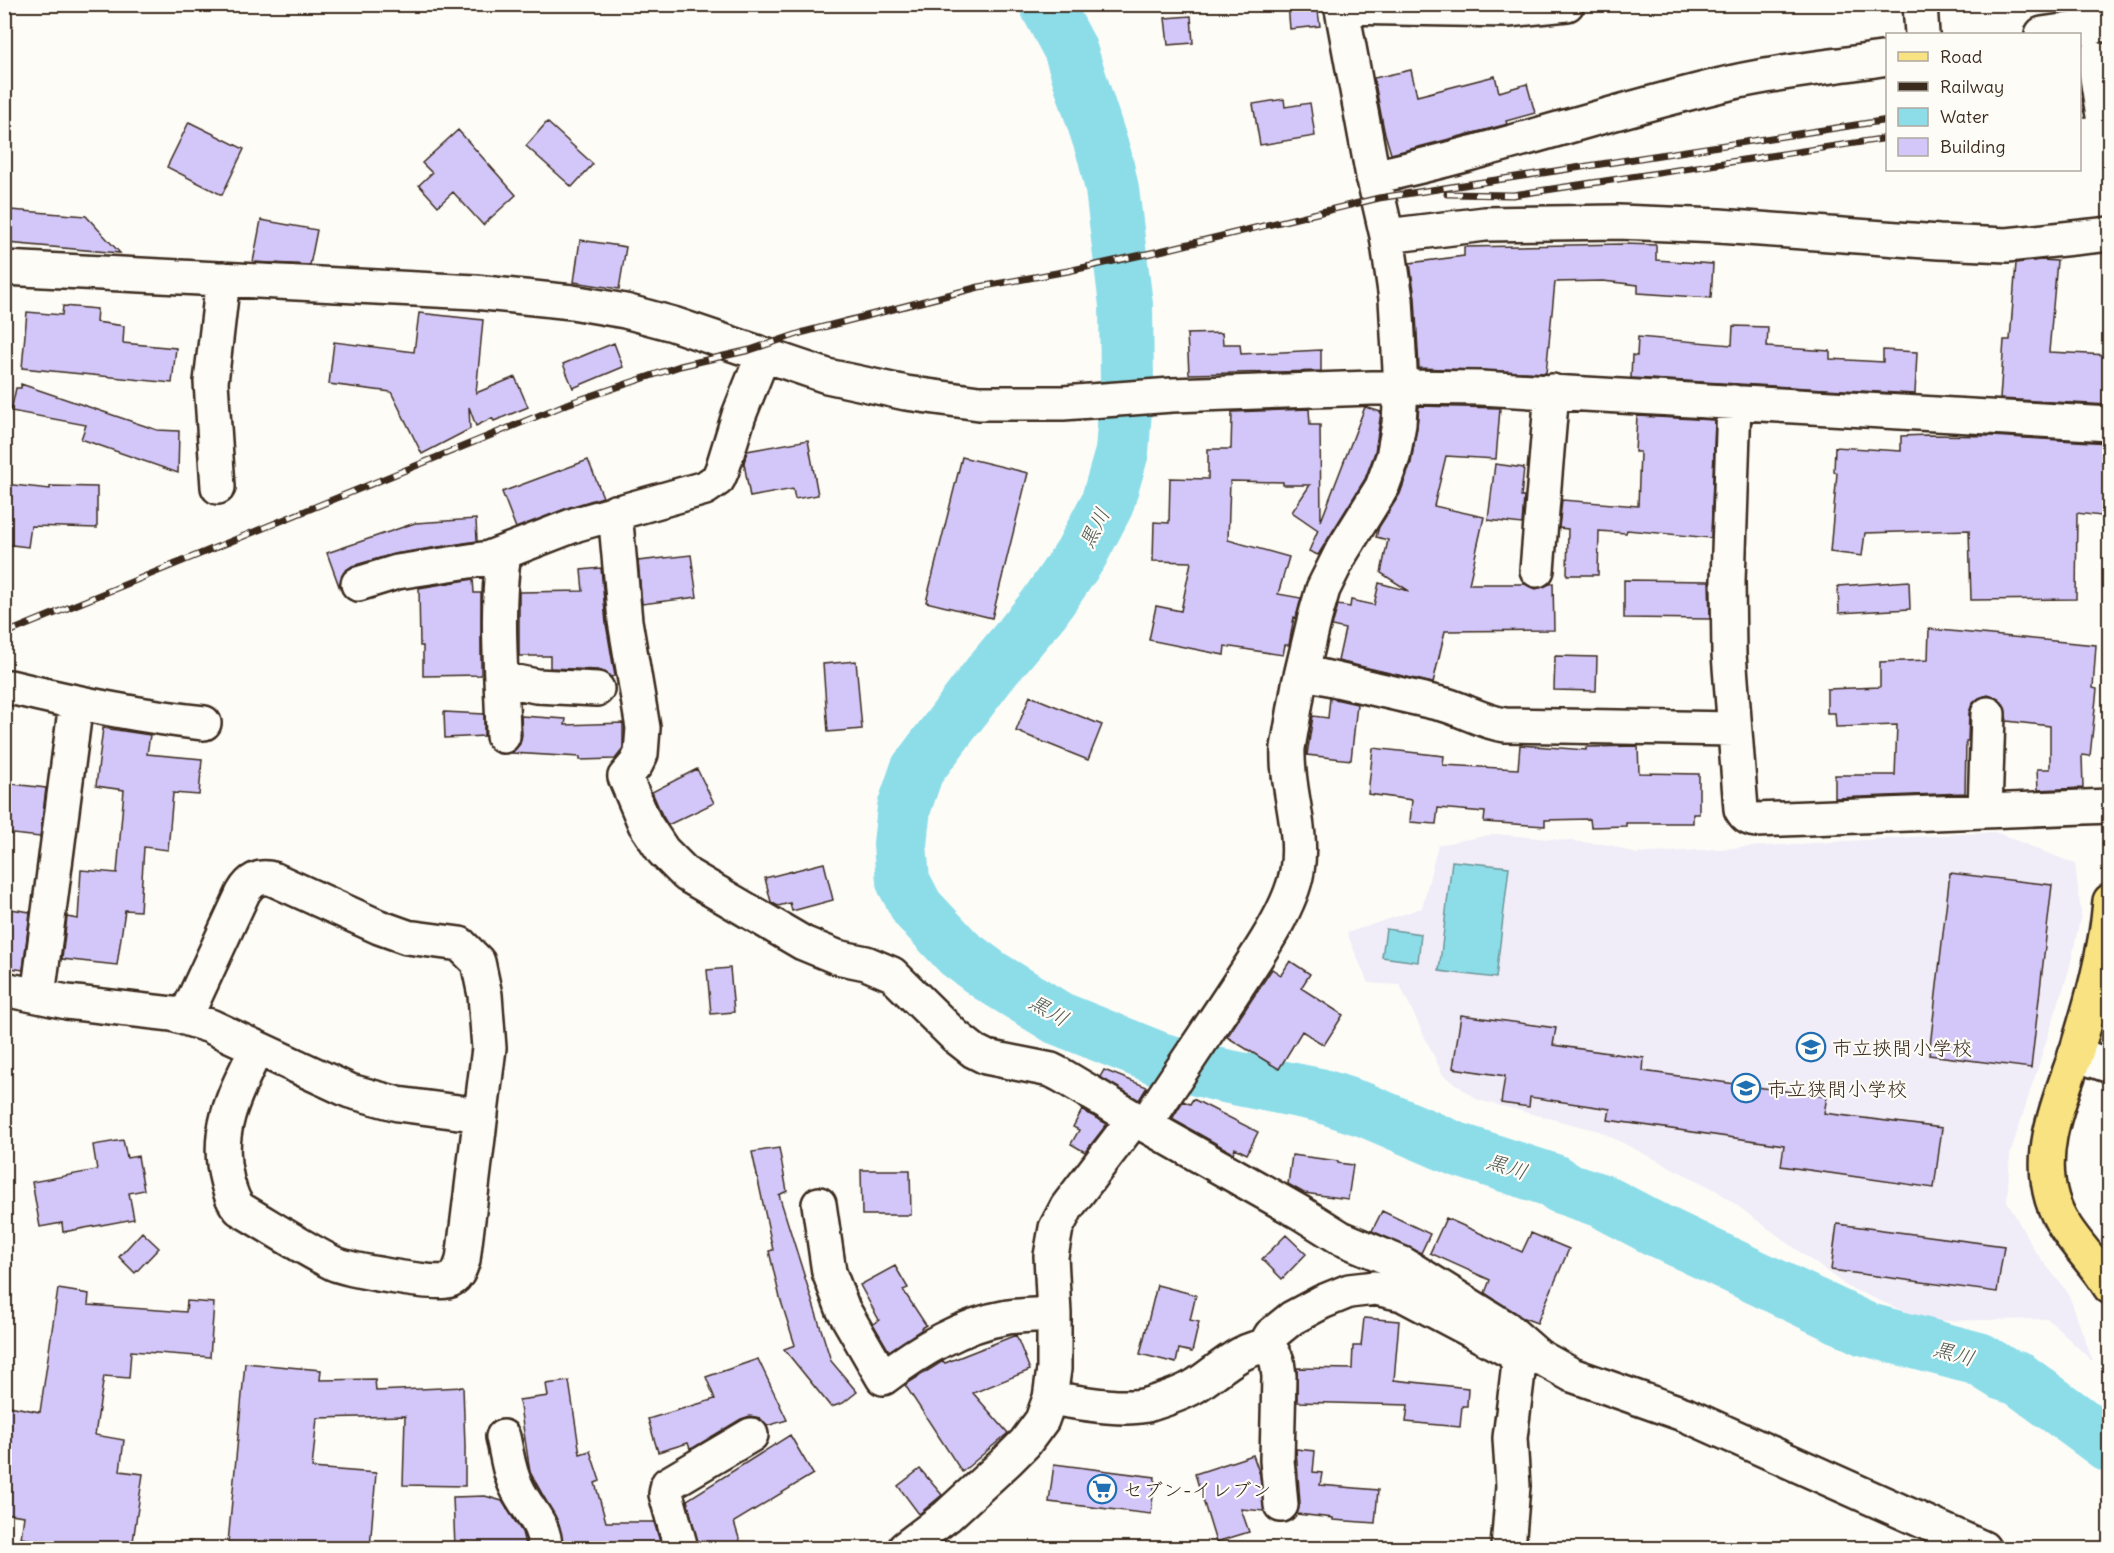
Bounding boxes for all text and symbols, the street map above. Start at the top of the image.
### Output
legend [1886,33,2081,171]
text: Road [1940,45,1983,68]
text: Railway [1940,75,2004,98]
text: Water [1940,105,1990,128]
text: Building [1940,135,2005,158]
water label: 黒川 [1072,503,1116,553]
water label: 黒川 [1024,988,1074,1032]
school or university icon: 市立挾間小学校 [1795,1031,1827,1063]
place label: 市立挾間小学校 [1832,1035,1972,1060]
school or university icon: 市立狭間小学校 [1730,1072,1762,1104]
place label: 市立狭間小学校 [1767,1076,1907,1101]
water label: 黒川 [1483,1147,1531,1185]
water label: 黒川 [1930,1334,1978,1372]
supermarket icon: セブン-イレブン [1086,1473,1118,1505]
place label: セブン-イレブン [1123,1477,1272,1502]

